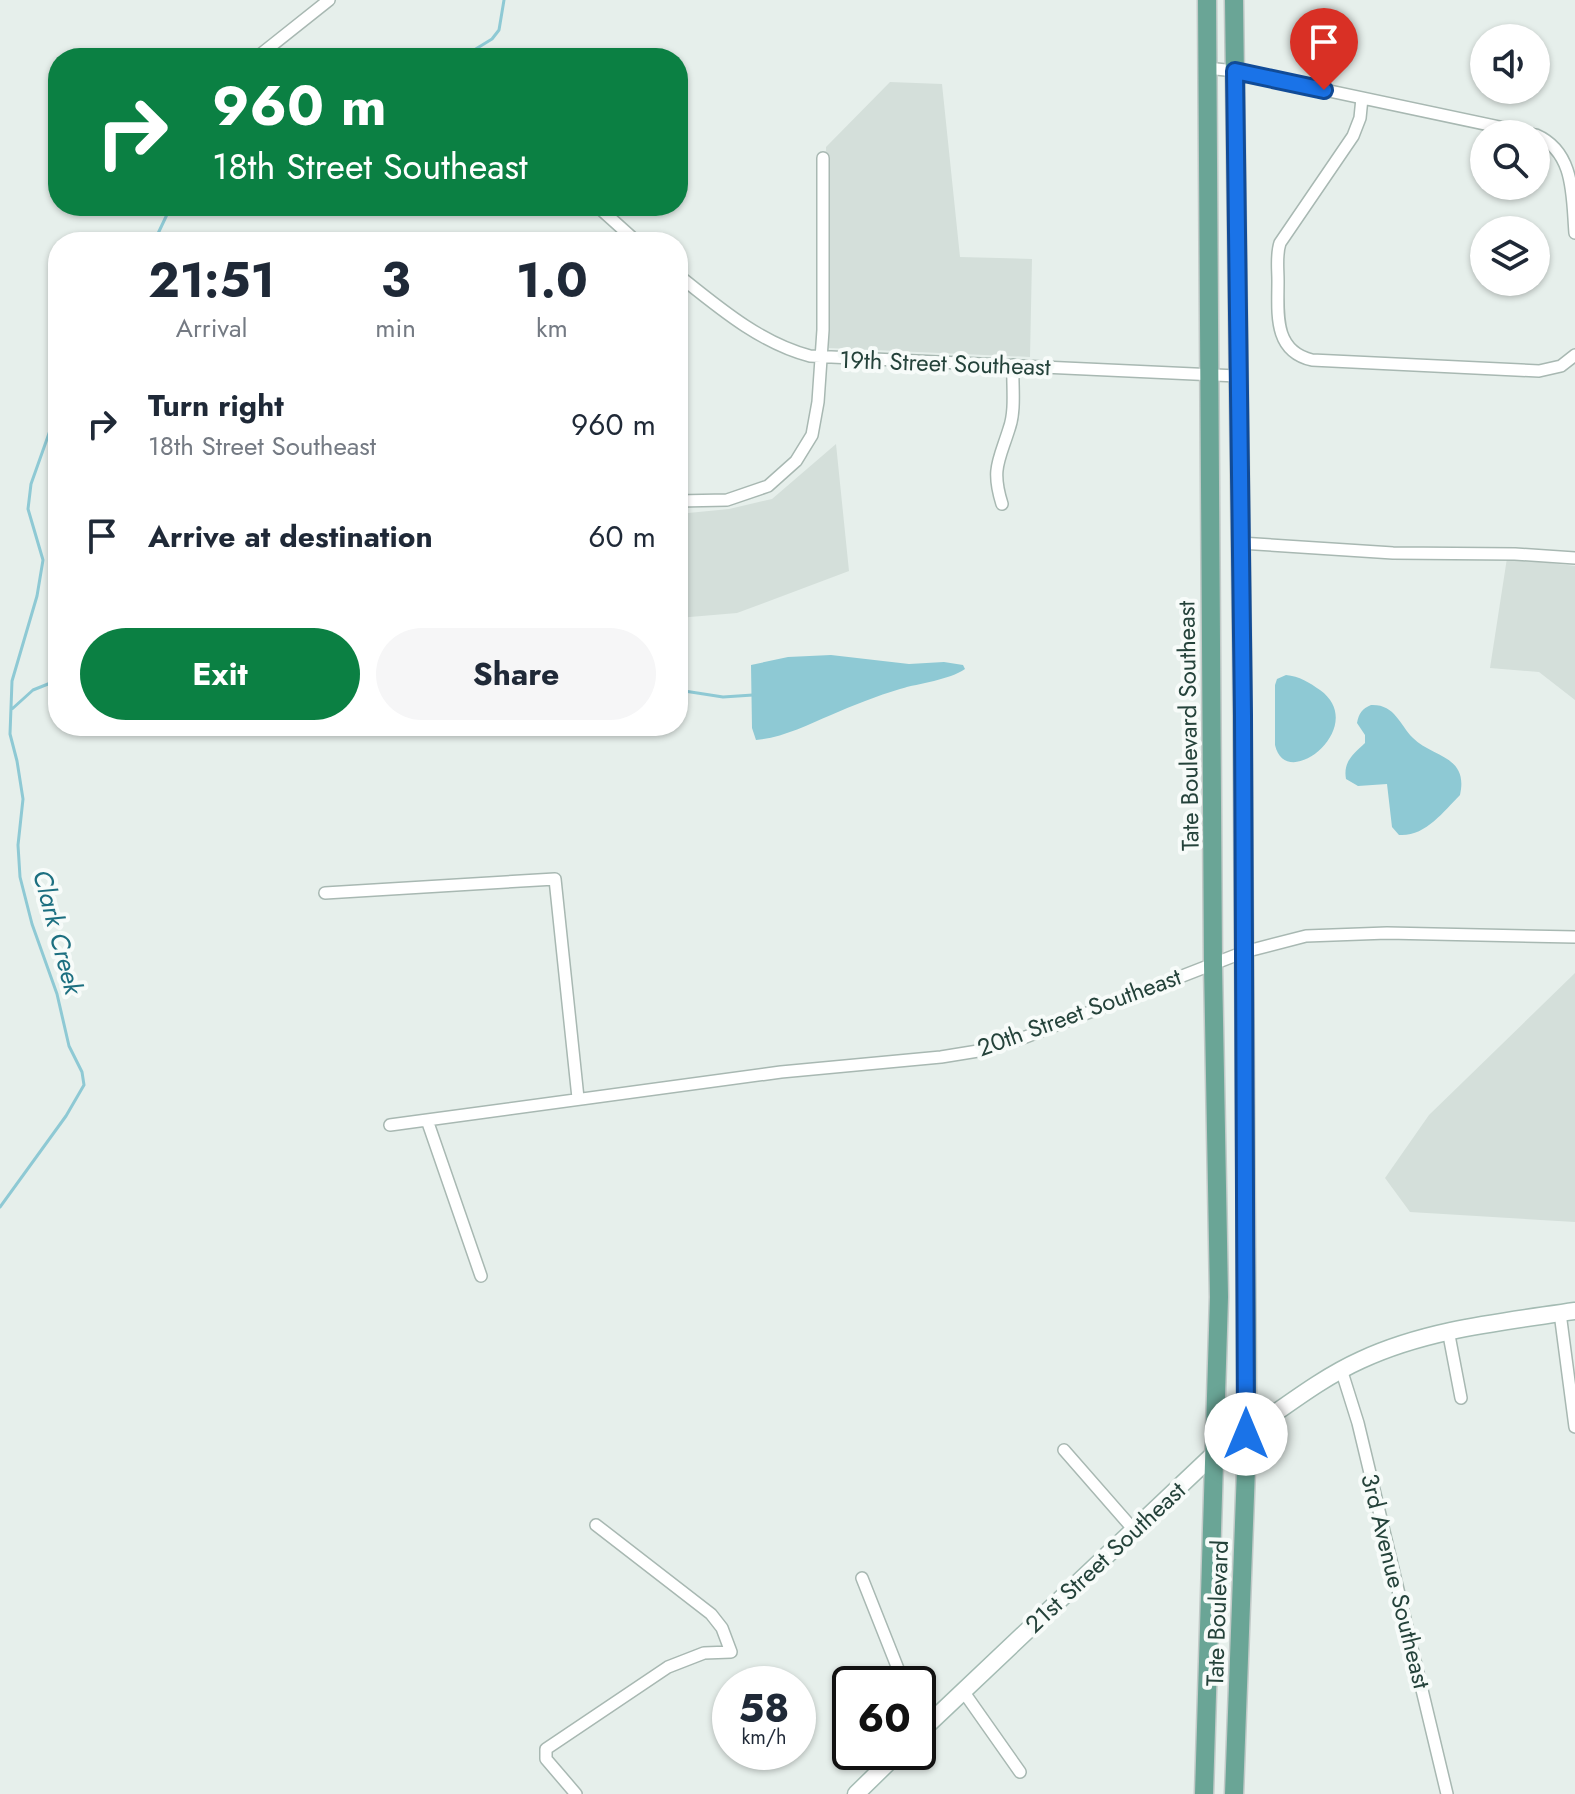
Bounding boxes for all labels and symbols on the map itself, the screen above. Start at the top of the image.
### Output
pin [1290,8,1358,90]
street label: 19th Street Southeast [839,342,1051,384]
street label: Tate Boulevard Southeast [1168,600,1208,851]
water label: Clark Creek [23,865,93,1000]
street label: 20th Street Southeast [972,959,1186,1065]
position arrow [1204,1392,1288,1476]
street label: 3rd Avenue Southeast [1352,1470,1440,1693]
street label: 21st Street Southeast [1017,1473,1193,1641]
street label: Tate Boulevard [1197,1539,1237,1687]
speed limit sign: 60 [832,1666,936,1770]

